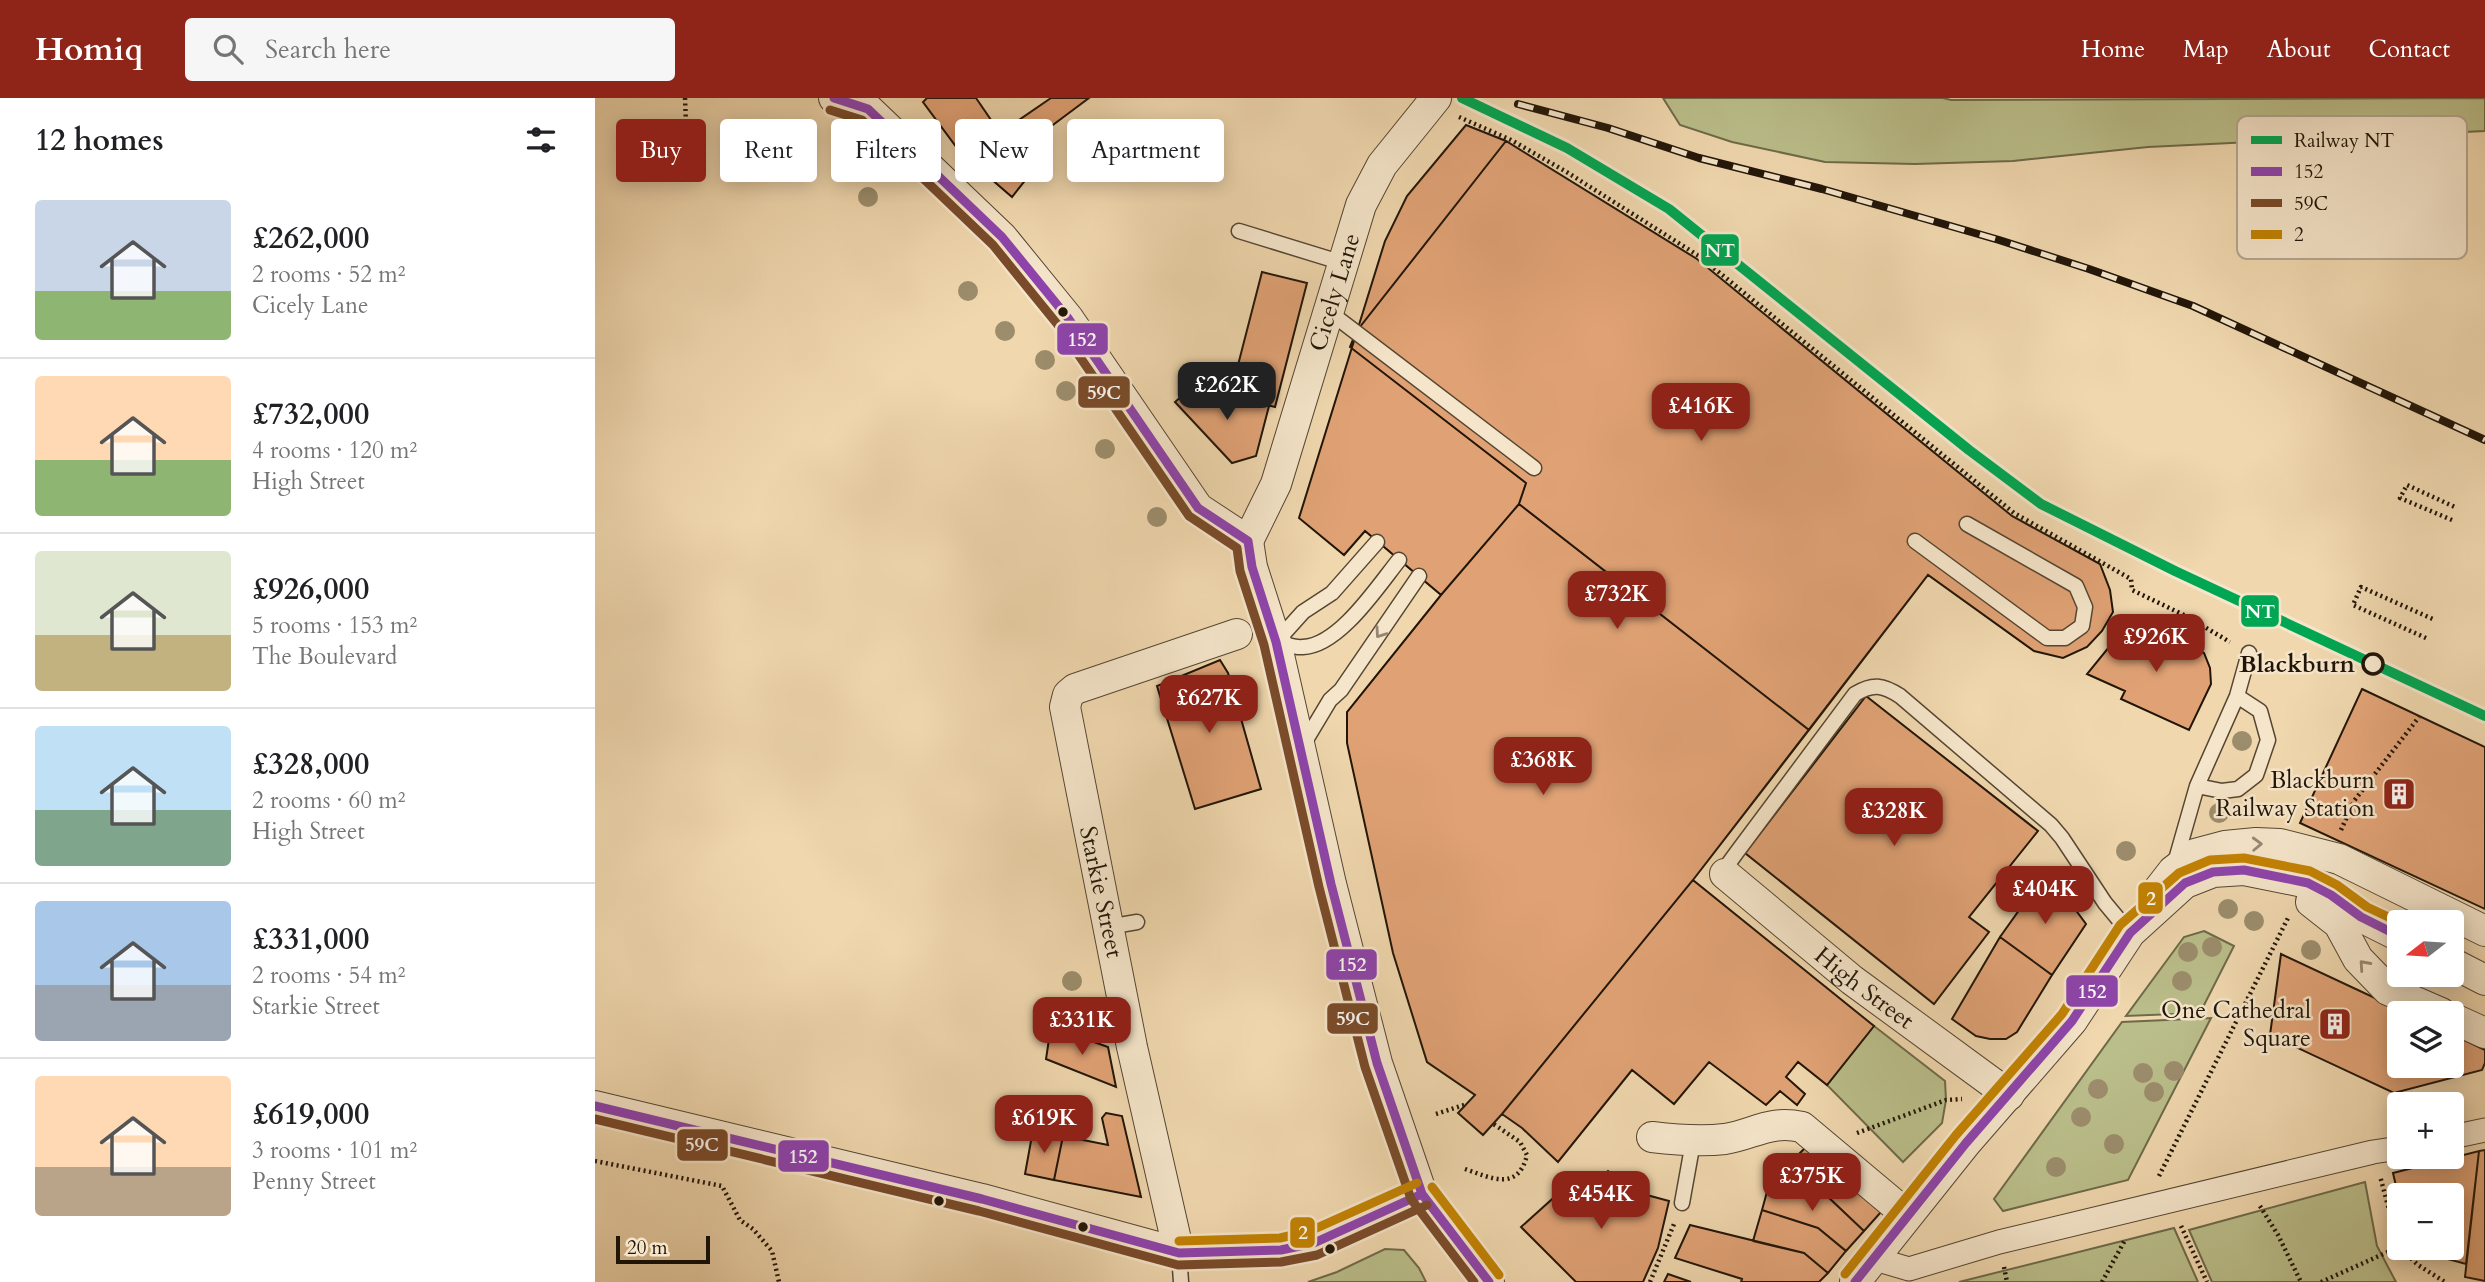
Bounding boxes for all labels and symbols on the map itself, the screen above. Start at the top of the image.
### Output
legend [2237,116,2467,259]
text: Railway NT [2294,128,2394,154]
text: 152 [2294,159,2323,185]
text: 59C [2294,191,2328,217]
text: 2 [2294,222,2304,248]
street label: Cicely Lane [1301,229,1368,355]
line badge: NT [1700,233,1740,267]
text: NT [1705,238,1735,264]
unlabelled marker [1056,305,1070,319]
line badge: 152 [1056,322,1109,356]
text: 152 [1067,327,1097,353]
pin: £262K [1178,362,1276,422]
line badge: 59C [1077,375,1131,409]
text: 59C [1087,380,1121,406]
pin: £416K [1652,384,1750,443]
pin: £732K [1568,572,1666,631]
line badge: NT [2240,594,2280,628]
text: NT [2245,599,2275,625]
pin: £926K [2107,614,2205,674]
one-way arrow [1375,625,1388,638]
place label: Blackburn [2239,648,2356,681]
marker: Blackburn [2362,653,2384,675]
pin: £627K [1160,676,1258,735]
pin: £368K [1494,738,1592,797]
place label: Blackburn Railway Station [2215,764,2375,825]
building icon: Blackburn Railway Station [2380,775,2418,813]
pin: £328K [1845,788,1943,848]
street label: Starkie Street [1071,823,1131,961]
one-way arrow [2252,836,2263,851]
pin: £404K [1996,866,2094,926]
line badge: 2 [2137,881,2164,915]
text: 2 [2146,886,2156,912]
north arrow [2387,910,2464,987]
street label: High Street [1807,939,1921,1037]
line badge: 152 [1325,948,1378,981]
text: 152 [1337,952,1367,978]
one-way arrow [2360,960,2372,973]
line badge: 152 [2065,974,2119,1008]
text: 152 [2077,979,2107,1005]
place label: One Cathedral Square [2161,994,2311,1055]
pin: £331K [1033,998,1131,1057]
line badge: 59C [1326,1002,1379,1035]
building icon: One Cathedral Square [2316,1005,2354,1043]
text: 59C [1336,1006,1370,1032]
pin: £619K [995,1096,1093,1155]
line badge: 59C [676,1128,729,1162]
text: 59C [685,1132,719,1158]
line badge: 152 [777,1139,830,1173]
text: 152 [788,1144,818,1170]
pin: £375K [1763,1154,1861,1213]
pin: £454K [1552,1172,1650,1231]
unlabelled marker [932,1194,946,1208]
line badge: 2 [1289,1216,1316,1249]
unlabelled marker [1076,1220,1090,1234]
text: 2 [1298,1220,1308,1246]
scale bar [616,1233,711,1265]
unlabelled marker [1323,1242,1337,1256]

